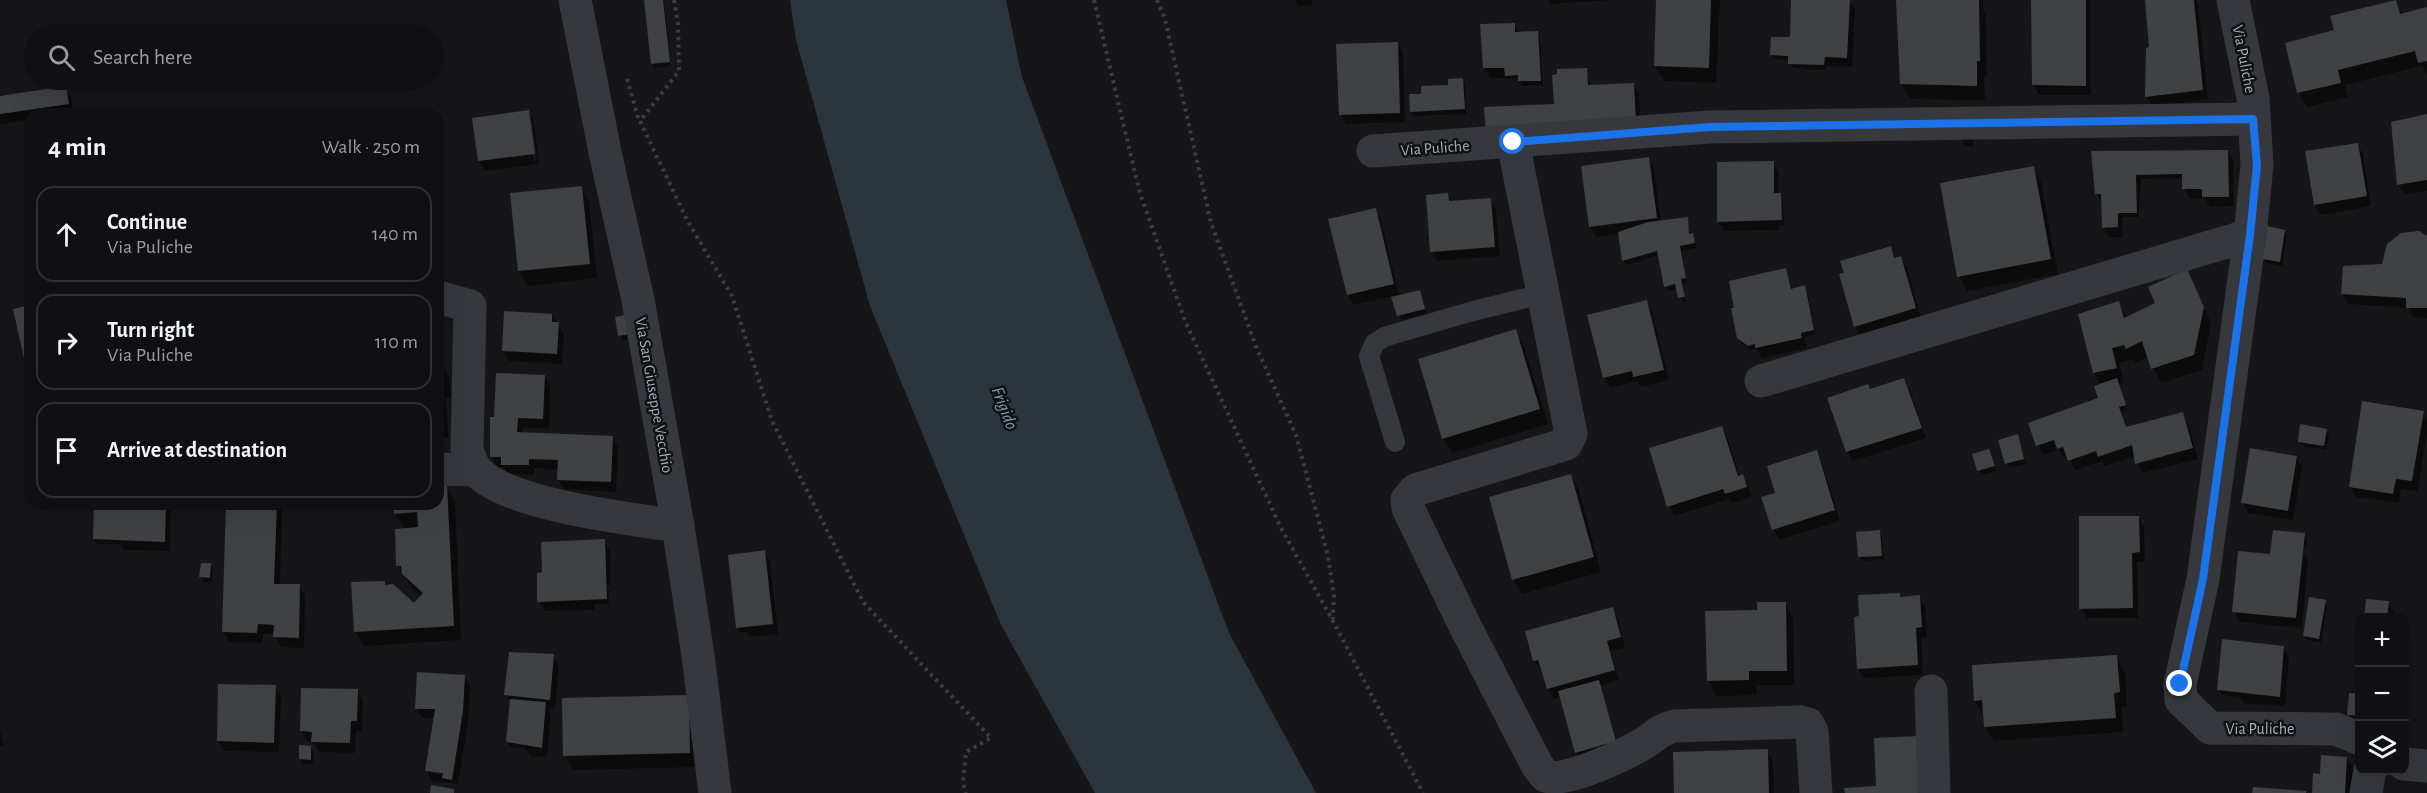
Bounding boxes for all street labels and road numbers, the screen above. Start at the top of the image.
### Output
street label: Via Puliche [2230,24,2258,95]
street label: Via Puliche [1400,138,1470,158]
street label: Via San Giuseppe Vecchio [632,316,676,474]
street label: Via Puliche [2226,721,2294,737]

